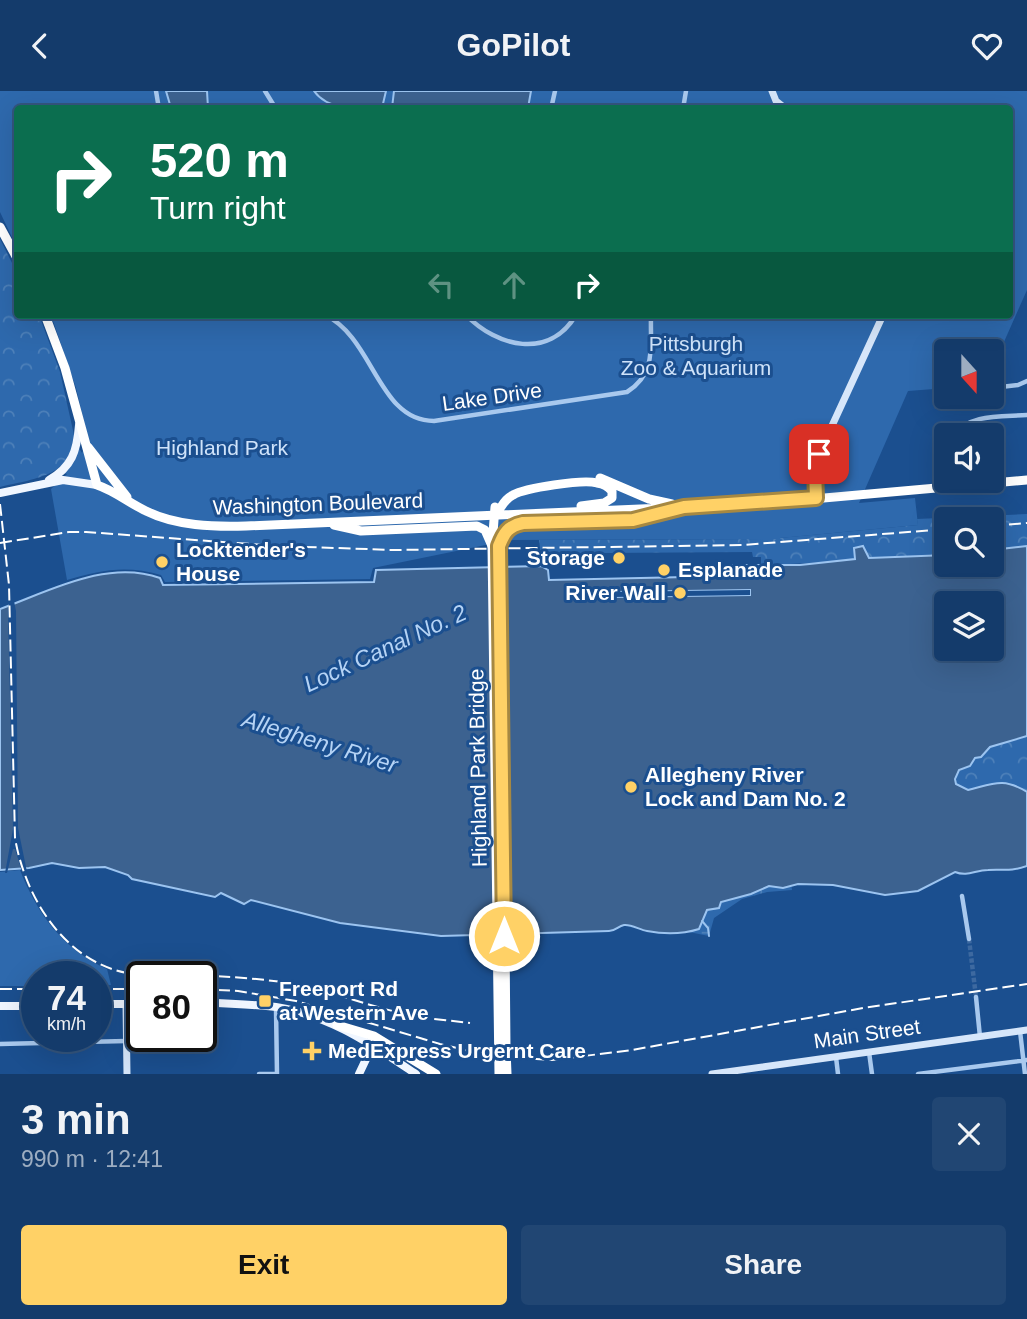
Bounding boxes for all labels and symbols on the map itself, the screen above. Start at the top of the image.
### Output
park label: Pittsburgh Zoo & Aquarium [621,332,771,379]
north arrow [934,339,1004,409]
street label: Lake Drive [441,378,543,415]
pin [789,424,849,484]
park label: Highland Park [156,436,288,459]
street label: Washington Boulevard [212,488,424,519]
place label: Locktender's House [176,538,306,585]
place label: Storage [527,546,605,569]
marker: Storage [611,550,627,566]
marker: Locktender's House [154,554,170,570]
place label: Esplanade [678,558,783,581]
marker: Esplanade [656,562,672,578]
place label: River Wall [565,581,666,604]
marker: River Wall [672,585,688,601]
water label: Lock Canal No. 2 [300,599,471,697]
street label: Highland Park Bridge [464,669,491,867]
water label: Allegheny River [237,705,402,778]
place label: Allegheny River Lock and Dam No. 2 [645,763,846,810]
marker: Allegheny River Lock and Dam No. 2 [623,779,639,795]
position arrow [467,899,541,973]
speed limit sign: 80 [126,961,217,1052]
place label: Freeport Rd at Western Ave [279,977,429,1024]
marker: Freeport Rd at Western Ave [257,993,273,1009]
street label: Main Street [812,1015,922,1052]
place label: MedExpress Urgernt Care [328,1039,586,1062]
marker: MedExpress Urgernt Care [302,1041,322,1061]

